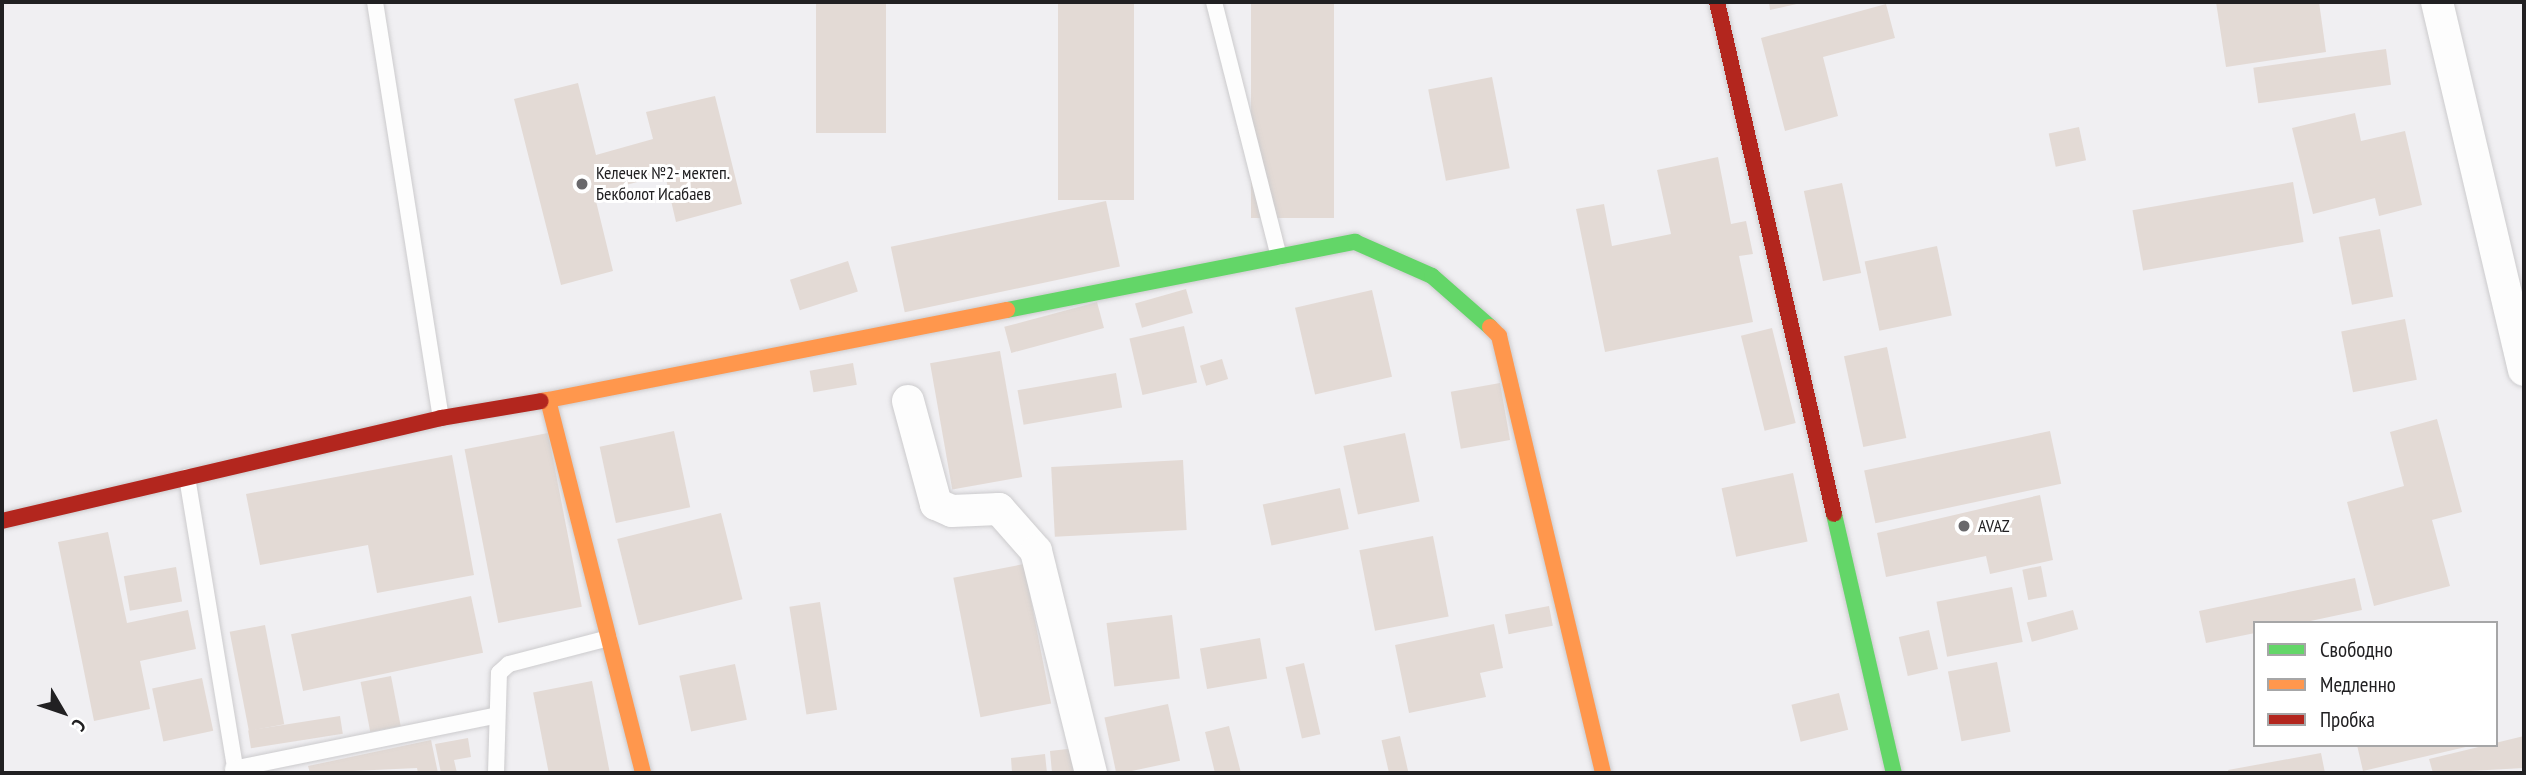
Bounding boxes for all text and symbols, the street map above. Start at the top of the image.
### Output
place label: Келечек №2- мектеп. Бекболот Исабаев [596,163,731,206]
marker: Келечек №2- мектеп. Бекболот Исабаев [574,176,590,192]
place label: AVAZ [1978,515,2010,537]
marker: AVAZ [1956,518,1972,534]
legend [2253,621,2498,747]
text: Свободно [2320,636,2393,663]
text: Медленно [2320,671,2396,698]
north arrow [28,677,98,747]
text: Пробка [2320,706,2375,733]
text: С [67,714,91,736]

